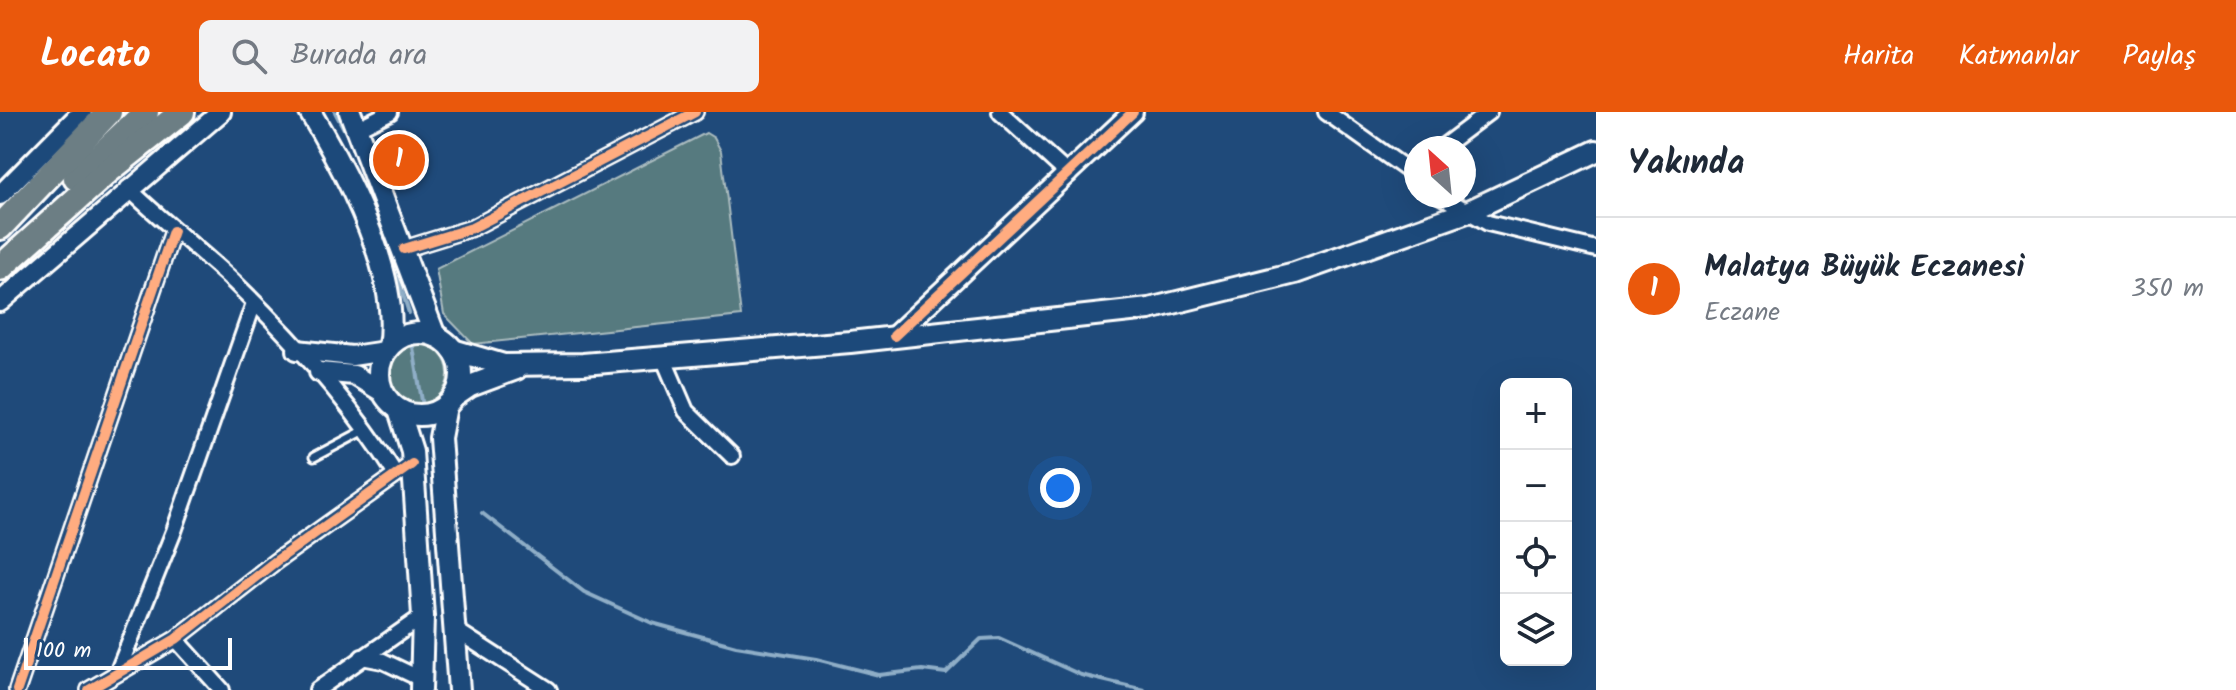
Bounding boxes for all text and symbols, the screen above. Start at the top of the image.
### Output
search box [199,20,759,92]
text: Locato [40,26,151,86]
text: Burada ara [291,32,427,80]
icon: search [227,34,271,78]
text: Harita [1843,34,1914,79]
text: Katmanlar [1958,34,2079,79]
text: Paylaş [2123,34,2196,79]
pin: 1 [373,130,425,190]
north arrow [1404,136,1476,208]
text: Yakında [1628,137,1745,191]
text: Malatya Büyük Eczanesi [1704,244,2025,292]
text: 1 [1650,268,1658,310]
text: 350 m [2131,268,2204,310]
text: Eczane [1704,292,1780,334]
map controls [1500,378,1572,666]
button: + [1500,378,1572,450]
button: − [1500,450,1572,522]
your location [1040,468,1080,508]
button: locate [1500,522,1572,594]
button: layers [1500,594,1572,666]
scale bar [24,634,232,670]
text: 100 m [36,634,91,669]

